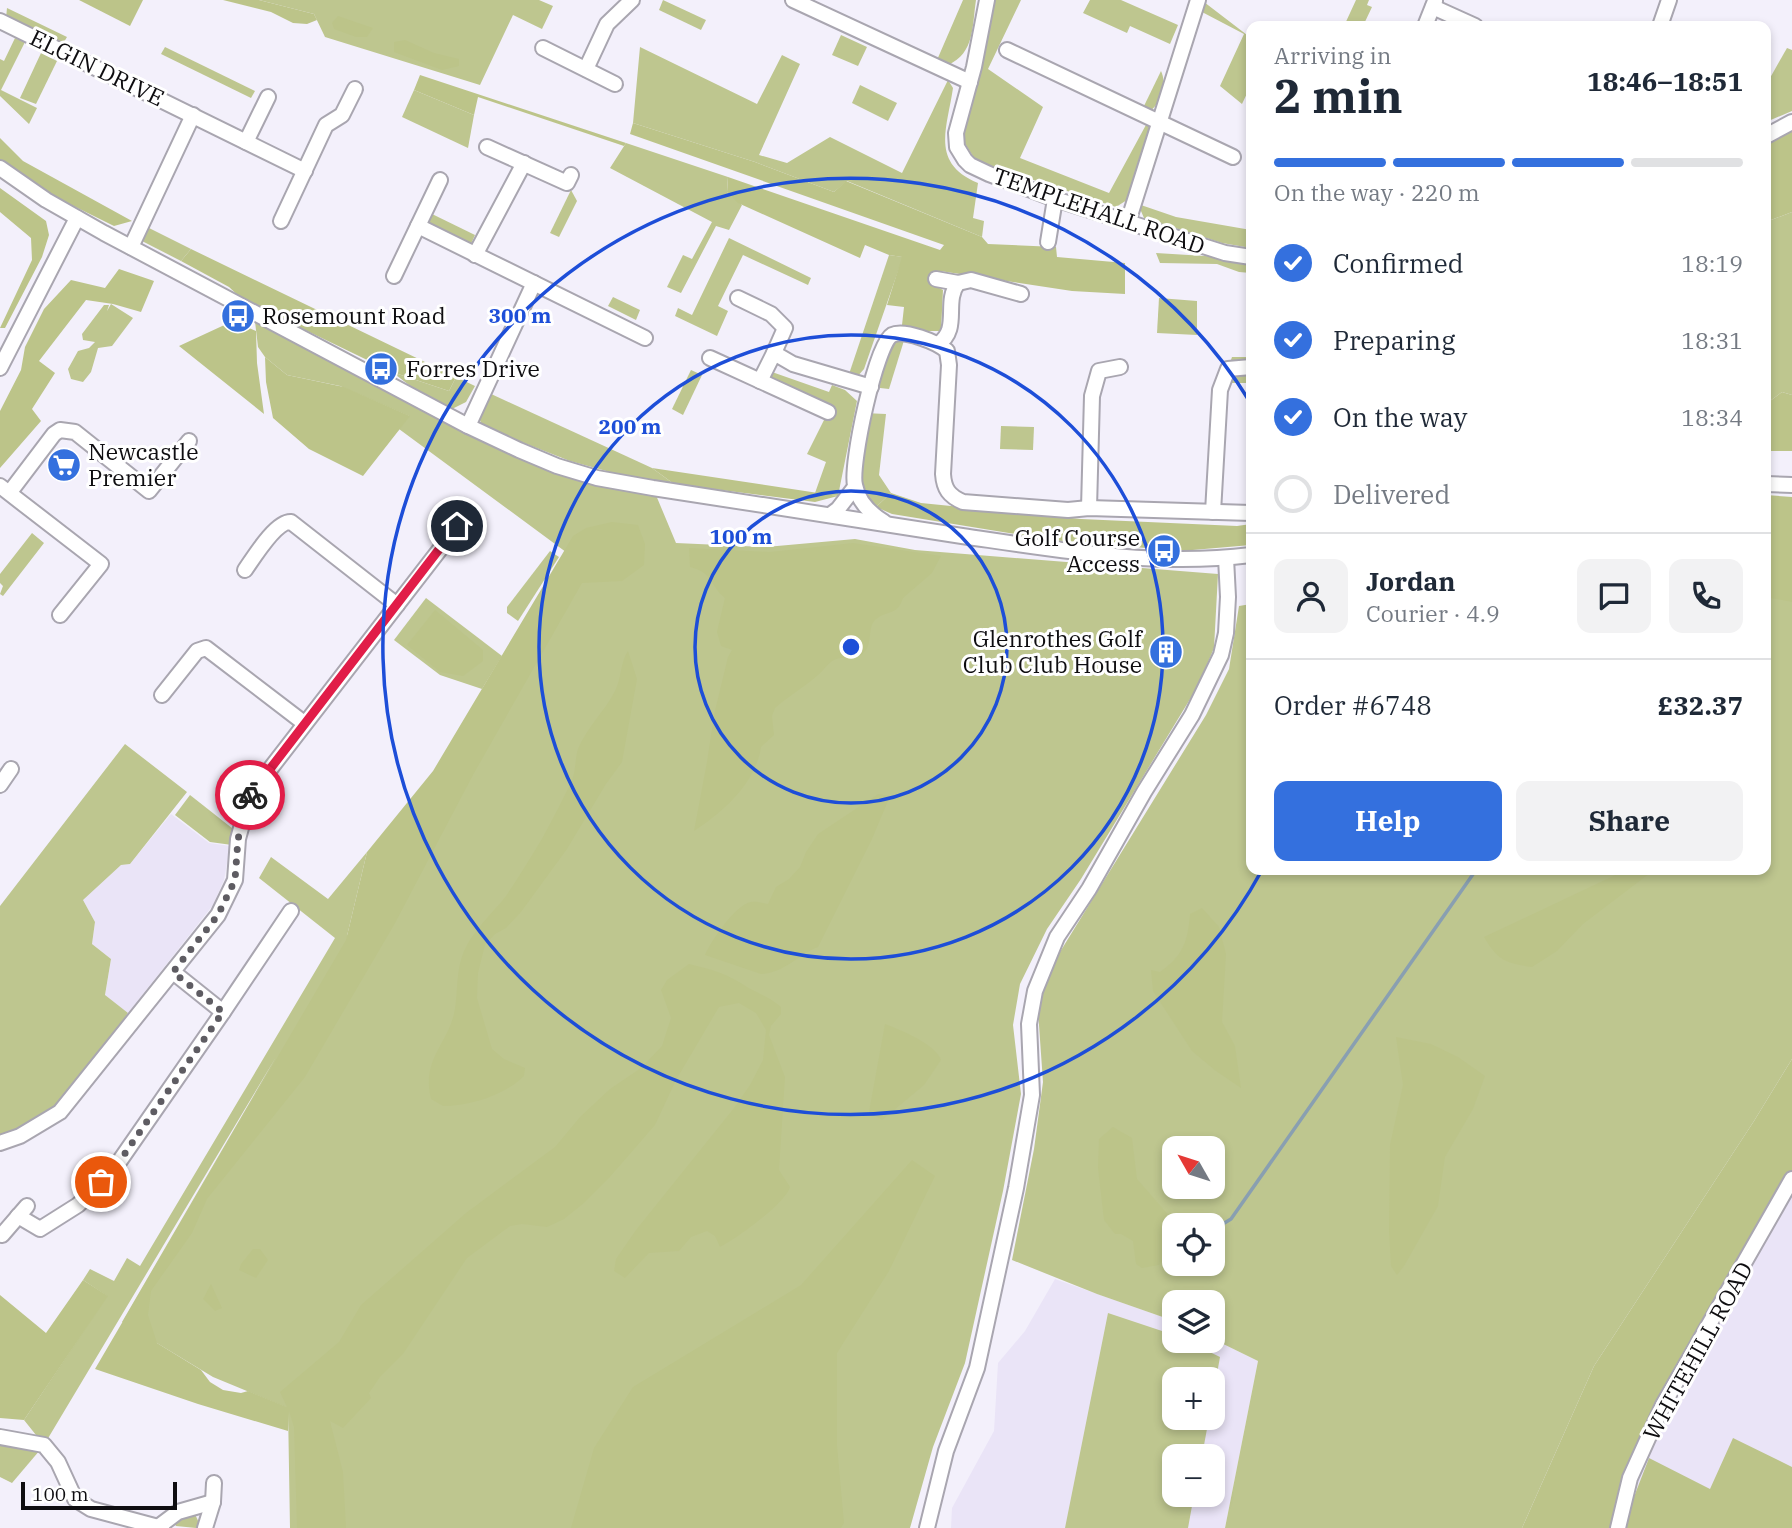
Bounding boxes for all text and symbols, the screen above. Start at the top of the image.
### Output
street label: ELGIN DRIVE [25,22,169,112]
text: Arriving in [1274,40,1391,70]
text: 18:46–18:51 [1587,64,1743,98]
text: 2 min [1274,66,1403,126]
street label: TEMPLEHALL ROAD [989,160,1209,260]
text: On the way · 220 m [1274,177,1480,207]
icon: check [1274,244,1312,282]
text: Confirmed [1333,246,1464,280]
text: 18:19 [1681,248,1743,278]
bus stop icon: Rosemount Road [219,297,257,335]
place label: Rosemount Road [262,300,446,330]
text: 300 m [488,301,552,329]
icon: check [1274,321,1312,359]
text: Preparing [1333,323,1455,357]
text: 18:31 [1681,325,1743,355]
bus stop icon: Forres Drive [362,350,400,388]
place label: Forres Drive [406,353,540,383]
icon: check [1274,398,1312,436]
text: On the way [1333,400,1467,434]
text: 18:34 [1681,402,1743,432]
text: 200 m [598,412,662,440]
place label: Newcastle Premier [88,436,199,492]
supermarket icon: Newcastle Premier [45,446,83,484]
text: Delivered [1333,477,1450,511]
pin [427,496,487,556]
icon: home [438,507,476,545]
text: 100 m [709,522,773,550]
place label: Golf Course Access [1015,522,1140,578]
bus stop icon: Golf Course Access [1145,532,1183,570]
button: person [1274,559,1348,633]
button: chat [1577,559,1651,633]
button: phone [1669,559,1743,633]
text: Jordan [1366,564,1456,598]
text: Courier · 4.9 [1366,598,1500,628]
place label: Glenrothes Golf Club Club House [963,623,1144,679]
building icon: Glenrothes Golf Club Club House [1147,633,1185,671]
centre of rings [839,635,863,659]
text: Order #6748 [1274,688,1432,722]
text: £32.37 [1658,688,1743,722]
courier [215,760,285,830]
icon: bike [231,776,269,814]
button: Help [1274,781,1502,861]
button: Share [1516,781,1743,861]
north arrow [1162,1136,1225,1199]
map controls [1162,1136,1225,1507]
pin [71,1152,131,1212]
icon: bag [82,1163,120,1201]
button: locate [1162,1213,1225,1276]
street label: WHITEHILL ROAD [1636,1256,1759,1445]
button: layers [1162,1290,1225,1353]
button: + [1162,1367,1225,1430]
button: − [1162,1444,1225,1507]
scale bar [21,1479,177,1511]
text: 100 m [32,1482,89,1506]

